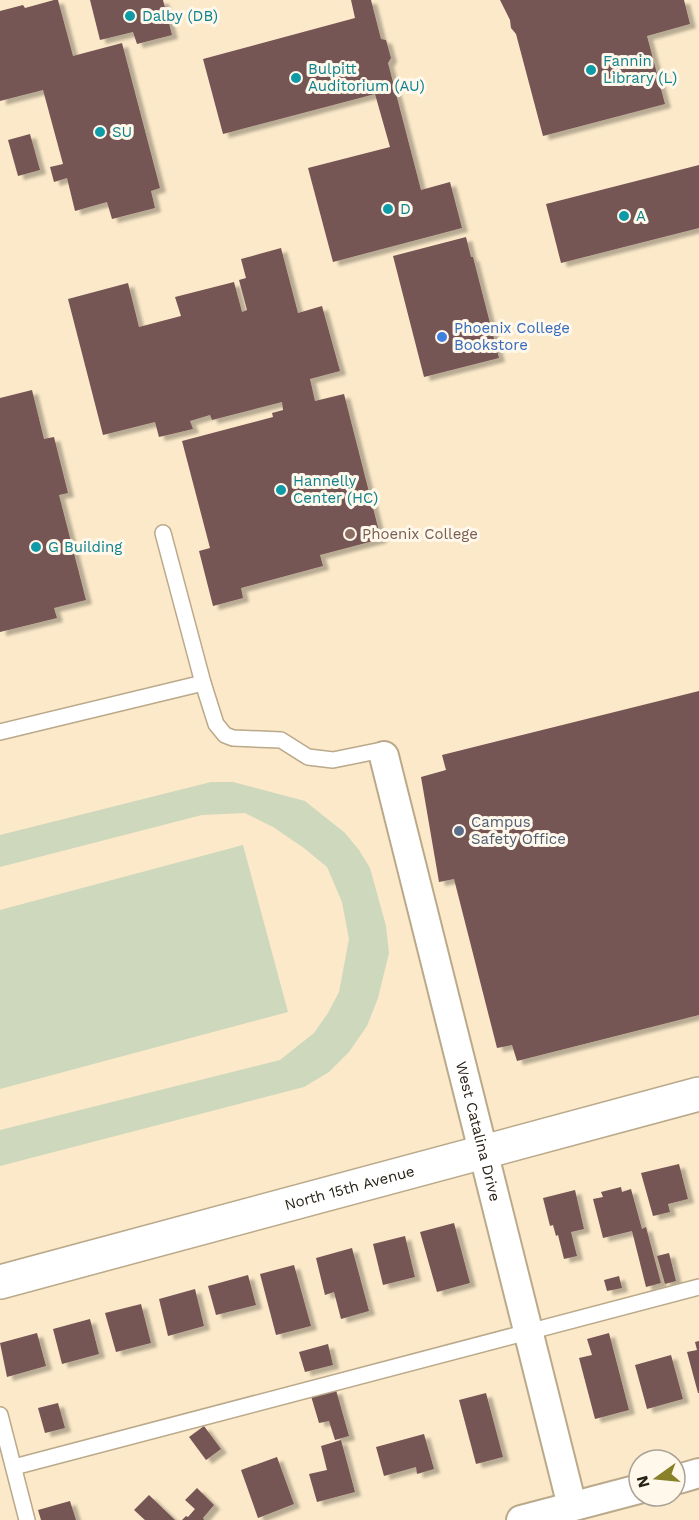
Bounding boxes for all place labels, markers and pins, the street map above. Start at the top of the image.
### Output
place label: Dalby (DB) [142,7,218,25]
marker: Dalby (DB) [123,9,137,23]
place label: Fannin Library (L) [603,52,677,87]
place label: Bulpitt Auditorium (AU) [308,60,425,95]
marker: Fannin Library (L) [584,63,598,77]
marker: Bulpitt Auditorium (AU) [289,71,303,85]
place label: SU [112,123,132,141]
marker: SU [93,125,107,139]
place label: D [400,200,411,218]
marker: D [381,202,395,216]
place label: A [636,207,646,225]
marker: A [617,209,631,223]
place label: Phoenix College Bookstore [454,319,570,354]
marker: Phoenix College Bookstore [435,330,449,344]
place label: Hannelly Center (HC) [293,472,378,507]
marker: Hannelly Center (HC) [274,483,288,497]
place label: Phoenix College [362,525,478,543]
marker: Phoenix College [343,527,357,541]
place label: G Building [48,538,122,556]
marker: G Building [29,540,43,554]
place label: Campus Safety Office [471,813,566,848]
marker: Campus Safety Office [452,824,466,838]

